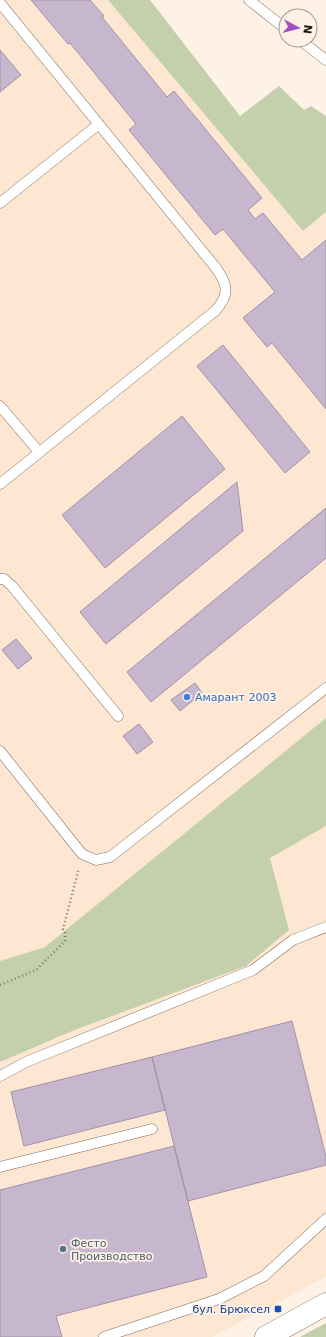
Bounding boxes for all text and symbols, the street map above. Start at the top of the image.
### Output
north arrow [278,8,318,48]
text: N [300,24,314,35]
place label: Амарант 2003 [195,691,276,704]
marker: Амарант 2003 [182,692,192,702]
place label: Фесто Производство [71,1237,153,1263]
marker: Фесто Производство [58,1244,68,1254]
place label: бул. Брюксел [192,1303,270,1316]
marker: бул. Брюксел [273,1304,283,1314]

